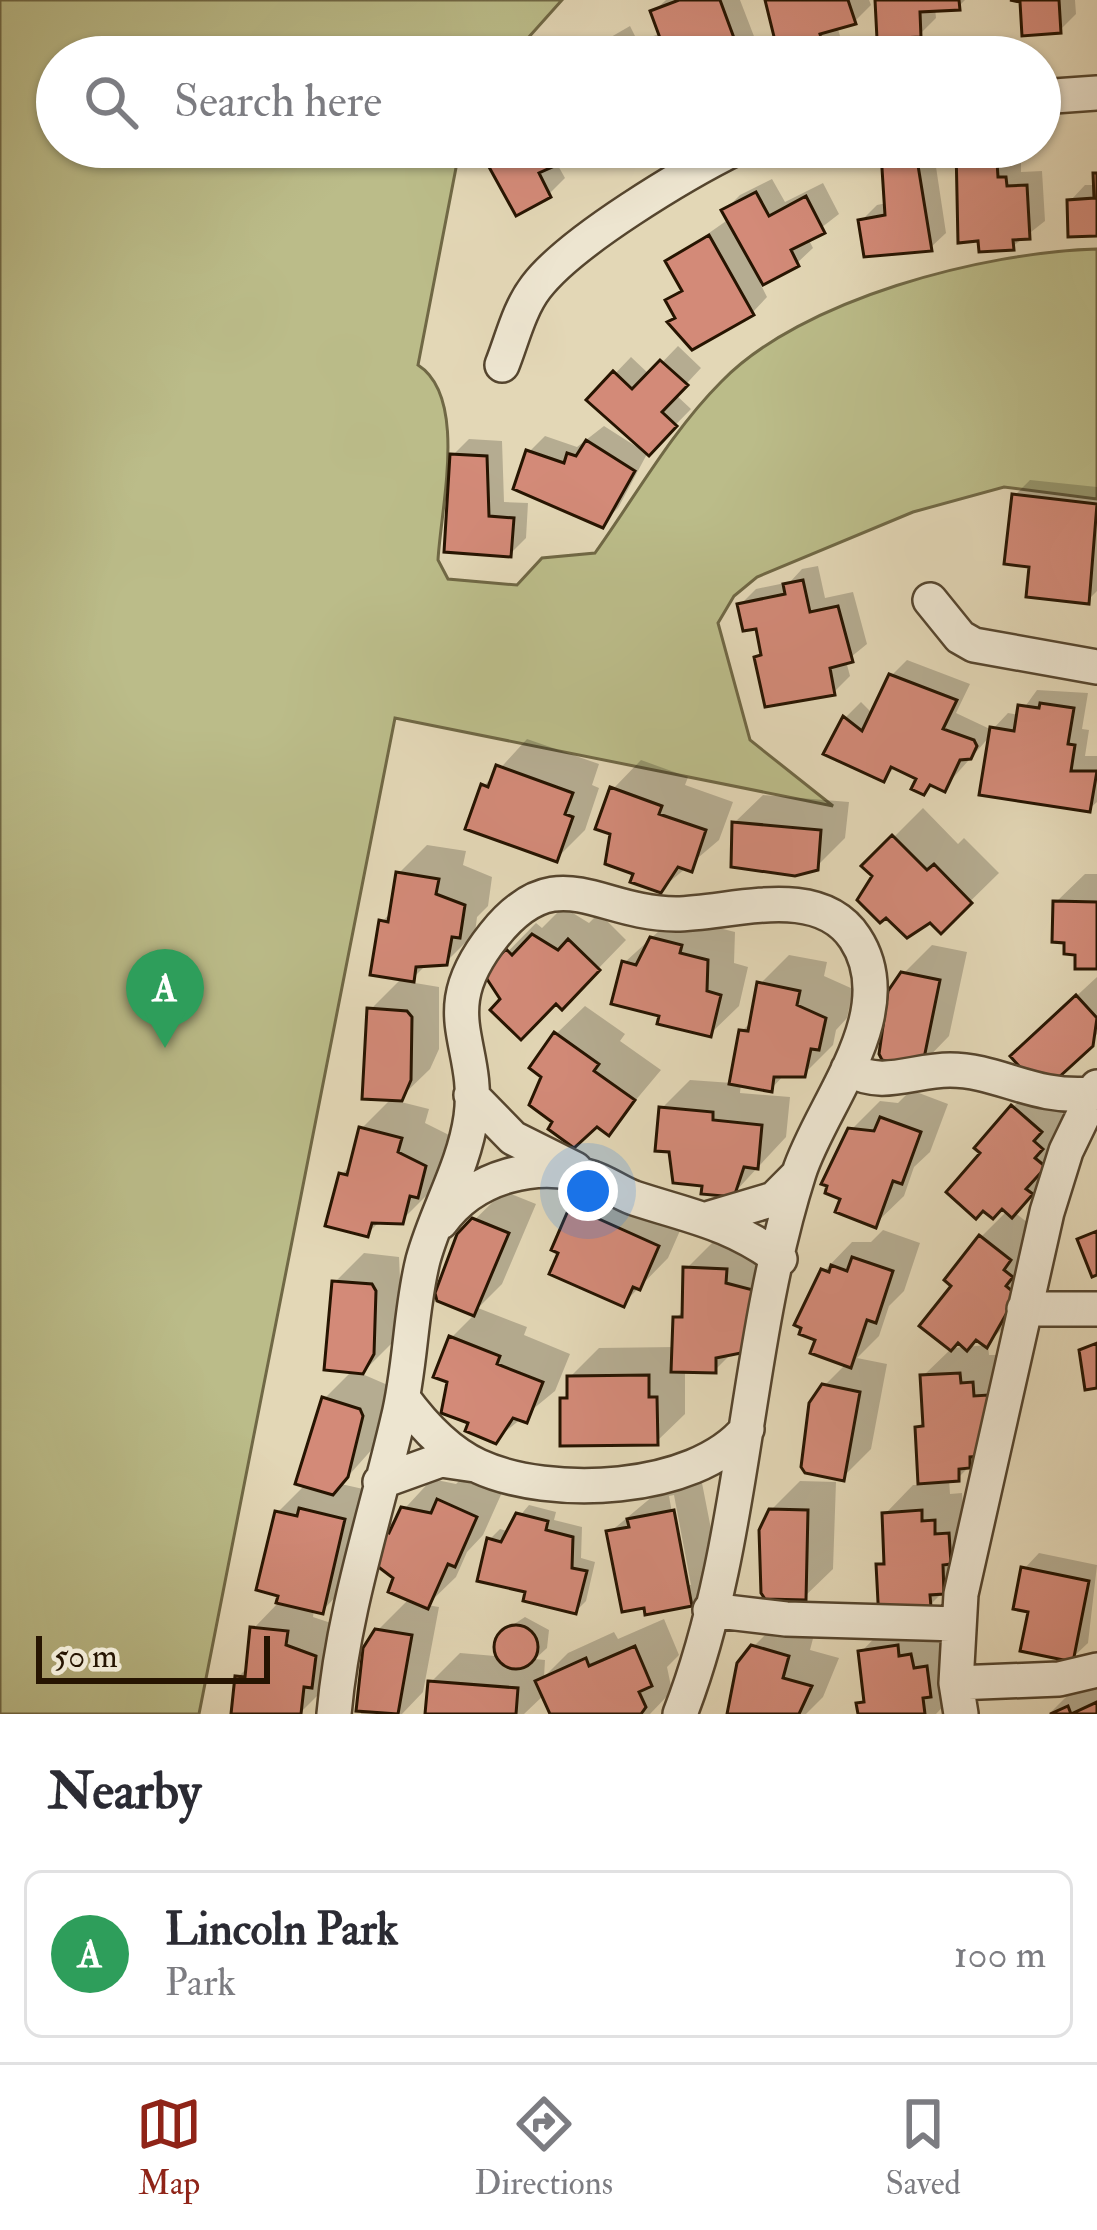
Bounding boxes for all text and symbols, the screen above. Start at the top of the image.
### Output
search box [36,36,1061,168]
icon: search [78,69,144,135]
text: Search here [174,74,382,130]
pin: A [126,949,204,1048]
your location [558,1161,618,1221]
scale bar [36,1630,270,1683]
text: 50 m [54,1636,118,1677]
text: Nearby [48,1760,201,1824]
text: Lincoln Park [165,1902,398,1958]
text: A [78,1930,102,1979]
text: 100 m [954,1930,1046,1979]
text: Park [165,1958,236,2007]
tab: Map [136,2091,202,2204]
tab: Directions [475,2091,613,2204]
tab: Saved [885,2091,961,2204]

